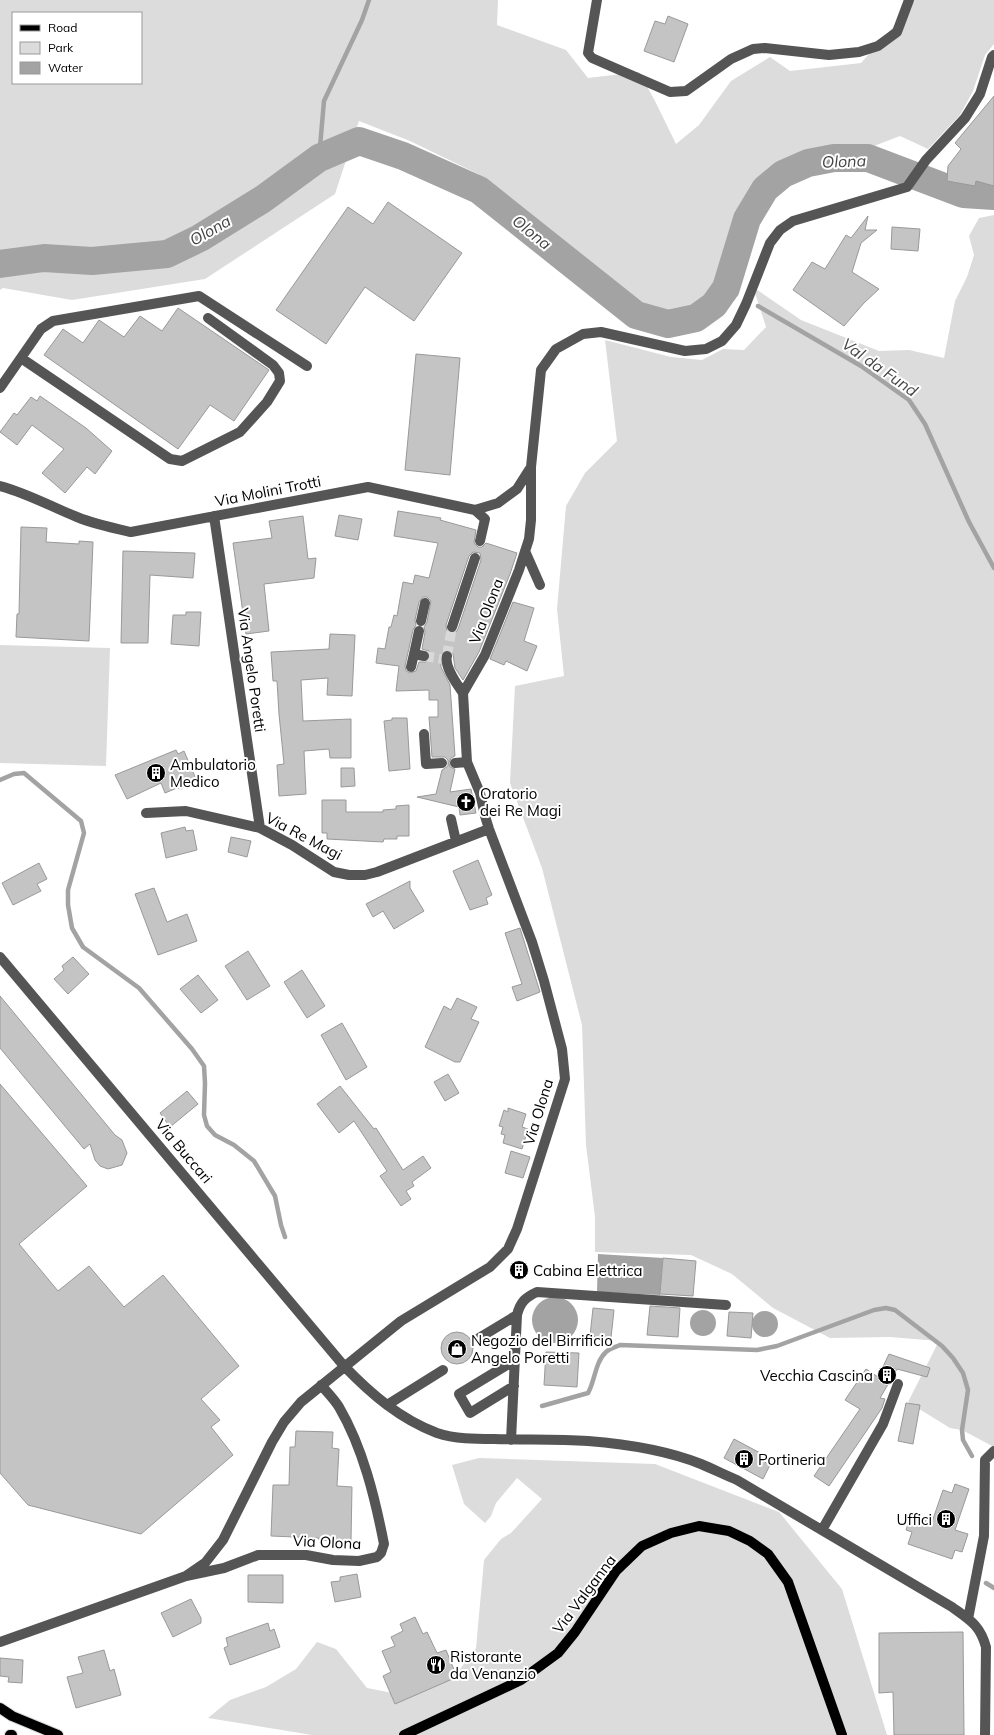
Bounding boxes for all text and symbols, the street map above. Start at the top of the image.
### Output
legend [12,12,142,84]
text: Road [48,20,77,35]
text: Park [48,40,74,55]
text: Water [48,60,84,75]
water label: Olona [822,150,867,172]
water label: Olona [186,210,235,250]
water label: Olona [509,210,556,254]
water label: Val da Fund [838,334,922,401]
street label: Via Molini Trotti [213,471,323,511]
street label: Via Olona [465,576,507,646]
street label: Via Angelo Poretti [234,607,270,733]
place label: Ambulatorio Medico [170,755,256,791]
building icon: Ambulatorio Medico [145,762,167,784]
place label: Oratorio dei Re Magi [480,784,561,820]
church icon: Oratorio dei Re Magi [455,791,477,813]
street label: Via Re Magi [263,808,345,864]
street label: Via Olona [519,1076,557,1148]
street label: Via Buccari [152,1115,216,1187]
building icon: Cabina Elettrica [508,1259,530,1281]
place label: Cabina Elettrica [533,1261,643,1280]
place label: Negozio del Birrificio Angelo Poretti [471,1331,613,1367]
shop icon: Negozio del Birrificio Angelo Poretti [446,1338,468,1360]
building icon: Vecchia Cascina [876,1364,898,1386]
place label: Vecchia Cascina [760,1366,873,1385]
building icon: Portineria [733,1448,755,1470]
place label: Portineria [758,1450,826,1469]
building icon: Uffici [935,1508,957,1530]
place label: Uffici [897,1510,932,1529]
street label: Via Olona [292,1531,362,1553]
street label: Via Valganna [548,1551,620,1637]
place label: Ristorante da Venanzio [450,1647,536,1683]
restaurant icon: Ristorante da Venanzio [425,1654,447,1676]

